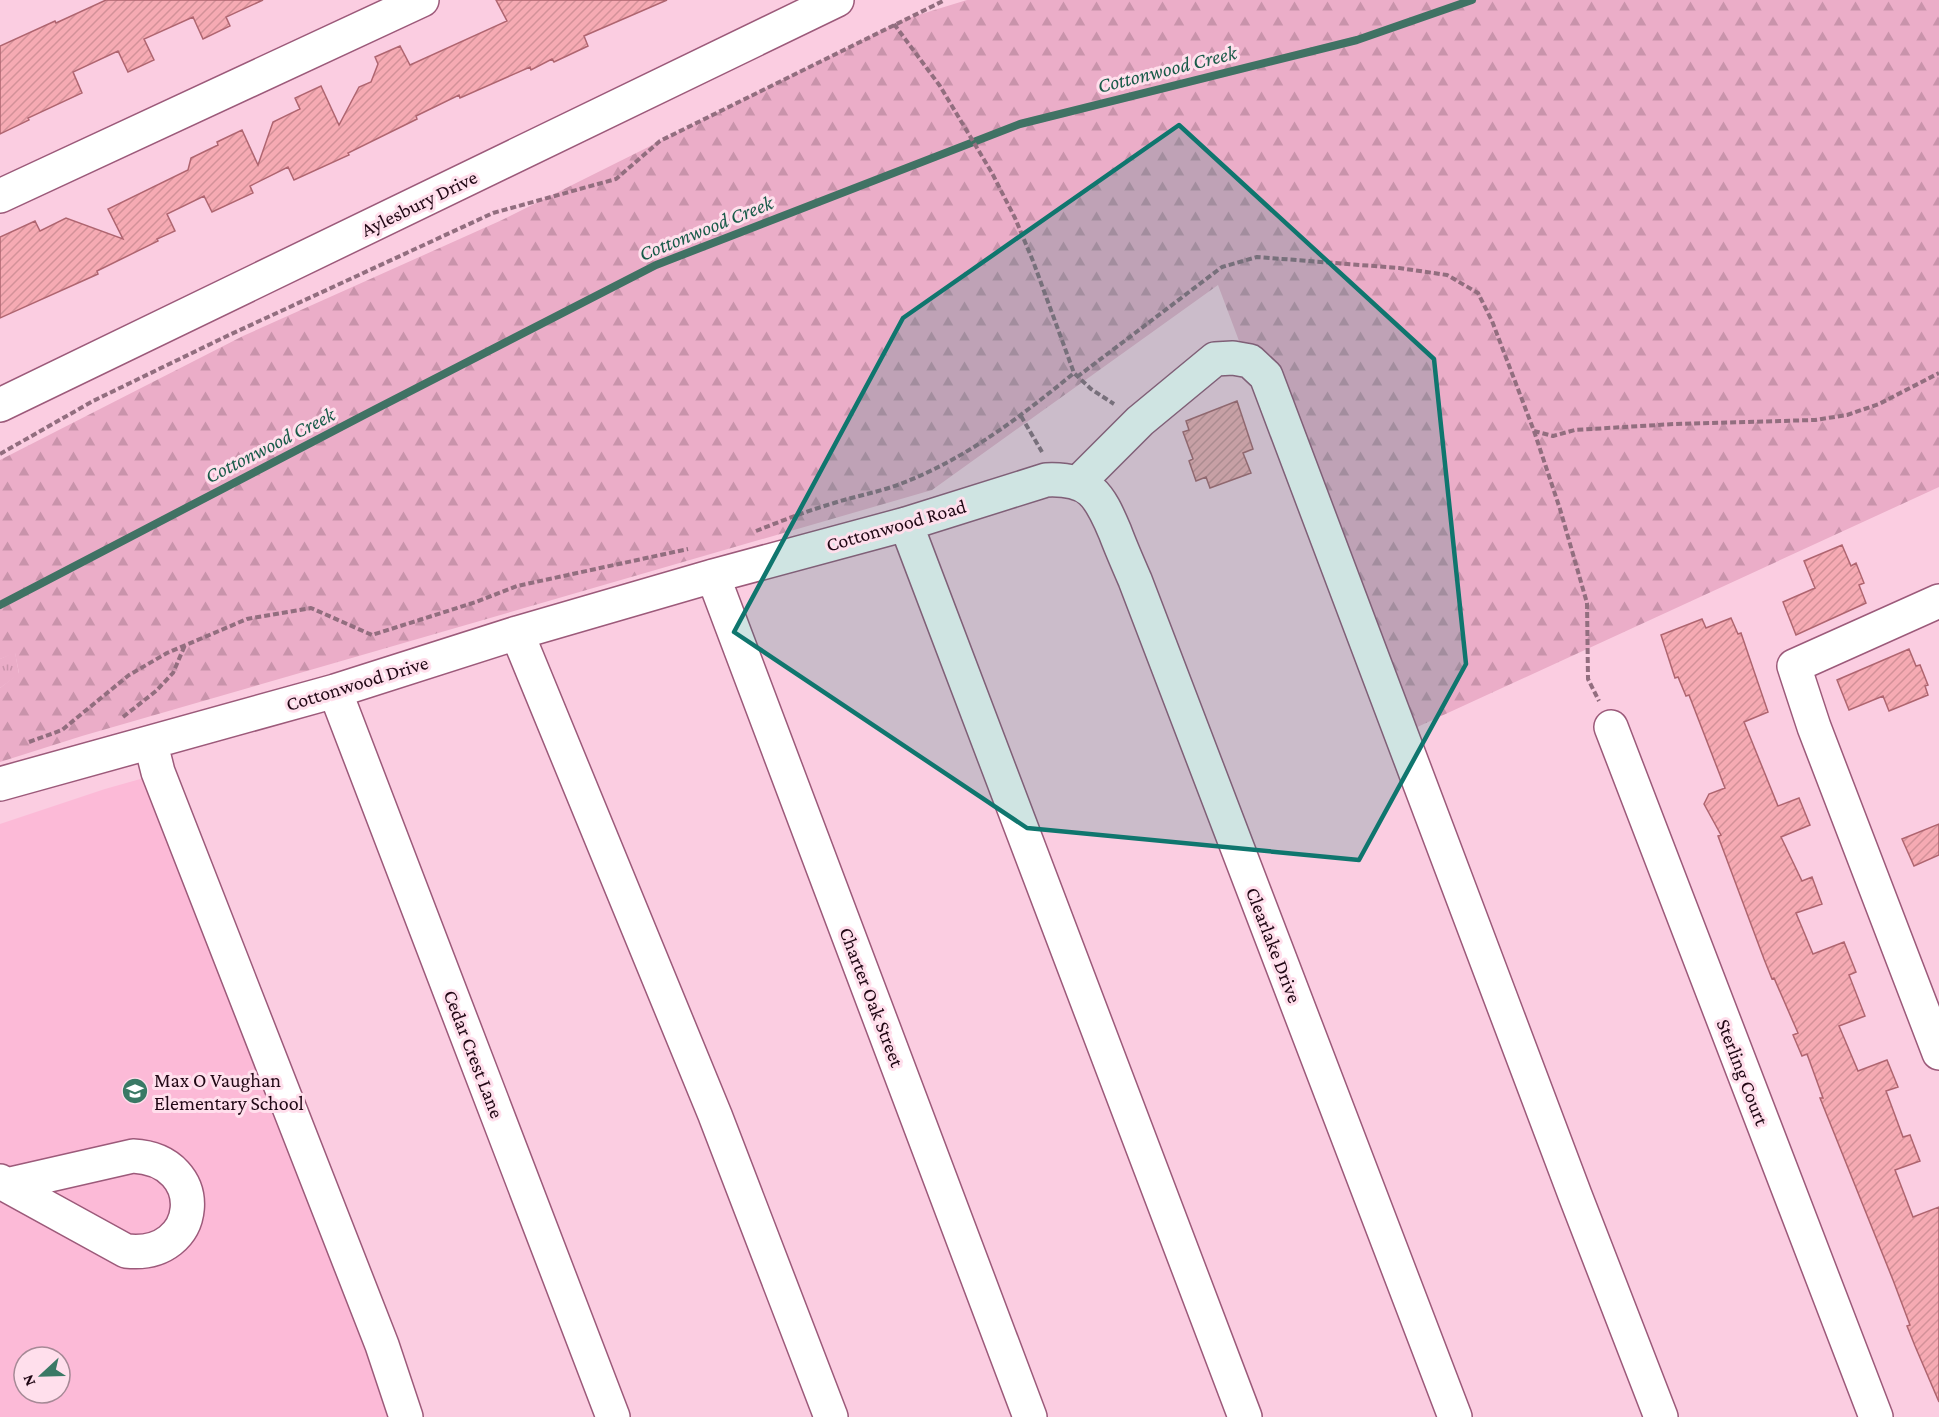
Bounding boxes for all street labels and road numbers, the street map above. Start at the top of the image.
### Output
street label: Aylesbury Drive [357,165,481,242]
street label: Cottonwood Road [823,494,969,555]
street label: Cottonwood Drive [283,651,431,715]
street label: Clearlake Drive [1242,884,1306,1006]
street label: Charter Oak Street [835,924,909,1070]
street label: Cedar Crest Lane [439,987,509,1121]
street label: Sterling Court [1712,1016,1774,1129]

